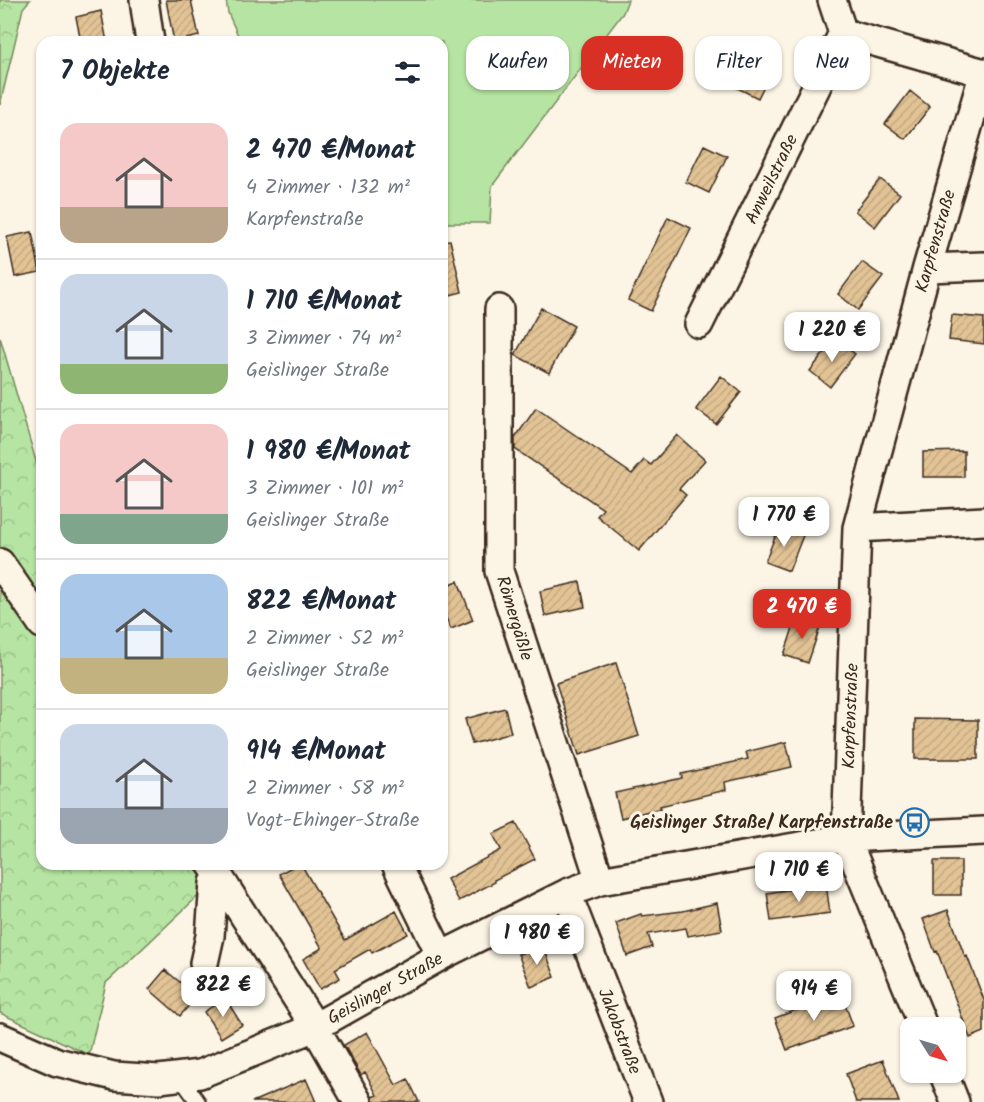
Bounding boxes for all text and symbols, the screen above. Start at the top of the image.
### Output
chip: Kaufen [466,36,569,90]
chip: Mieten [581,36,683,90]
chip: Filter [695,36,782,90]
chip: Neu [794,36,870,90]
text: 7 Objekte [60,51,170,93]
icon: filters [391,56,424,89]
text: 2 470 €/Monat [246,130,416,172]
street label: Anweilstraße [738,130,807,230]
icon: home [108,147,180,219]
text: 4 Zimmer · 132 m² [246,172,410,204]
street label: Karpfenstraße [908,187,965,296]
text: Karpfenstraße [246,204,364,236]
text: 1 710 €/Monat [246,281,402,323]
icon: home [108,298,180,370]
pin: 1 220 € [777,312,887,363]
text: 1 220 € [798,315,866,347]
text: 3 Zimmer · 74 m² [246,323,401,355]
text: Geislinger Straße [246,355,389,387]
text: 1 980 €/Monat [246,431,410,473]
icon: home [108,448,180,520]
text: 3 Zimmer · 101 m² [246,473,404,505]
pin: 1 770 € [729,497,839,548]
text: 1 770 € [752,500,816,532]
text: Geislinger Straße [246,505,389,537]
street label: Römergäßle [487,573,540,664]
text: 822 €/Monat [246,581,396,623]
pin: 2 470 € [747,589,857,640]
text: 2 470 € [767,592,837,624]
icon: home [108,598,180,670]
text: 2 Zimmer · 52 m² [246,623,404,655]
text: Geislinger Straße [246,655,389,687]
street label: Karpfenstraße [835,663,868,769]
text: 914 €/Monat [246,731,386,773]
icon: home [108,748,180,820]
text: 2 Zimmer · 58 m² [246,773,404,805]
text: Vogt-Ehinger-Straße [246,805,419,837]
bus stop icon: Geislinger Straße/ Karpfenstraße [898,806,930,838]
place label: Geislinger Straße/ Karpfenstraße [630,809,893,838]
pin: 1 710 € [744,852,854,903]
text: 1 710 € [769,855,829,887]
pin: 1 980 € [482,915,592,966]
text: 1 980 € [504,918,570,950]
street label: Geislinger Straße [322,945,449,1033]
pin: 822 € [181,967,265,1018]
text: 822 € [195,970,251,1002]
pin: 914 € [772,971,856,1022]
text: 914 € [790,974,838,1006]
street label: Jakobstraße [589,984,648,1079]
north arrow [900,1017,966,1083]
map controls [900,1017,966,1083]

